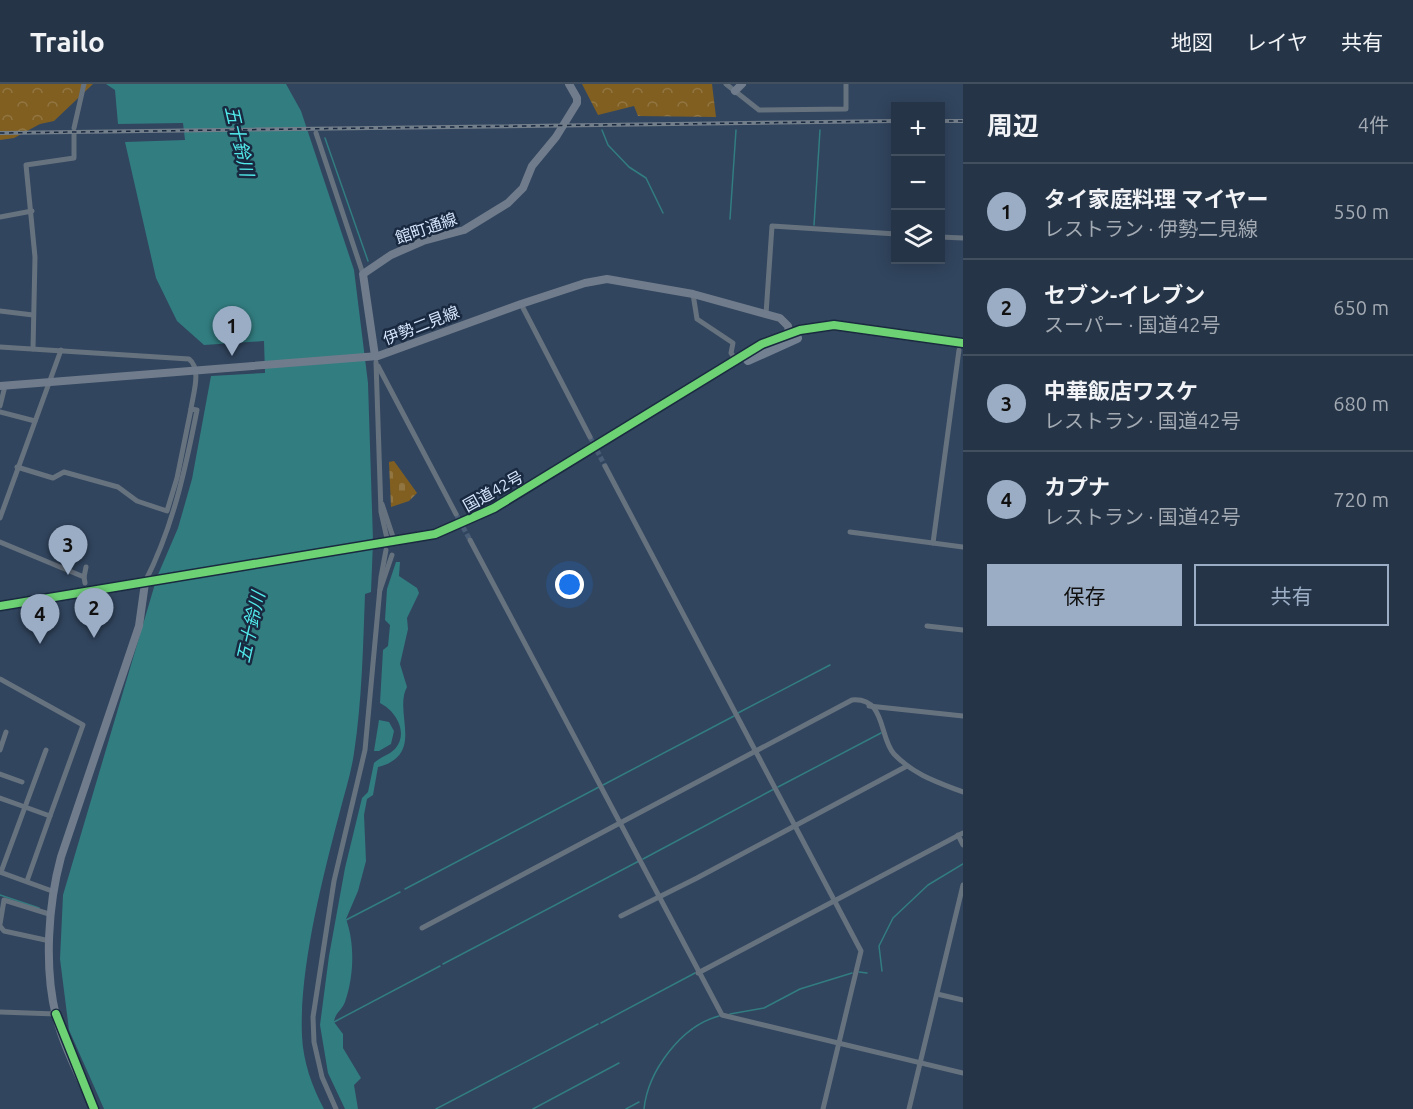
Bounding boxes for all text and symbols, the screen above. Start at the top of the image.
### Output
text: Trailo [30,26,105,57]
text: 地図 [1171,30,1213,54]
text: レイヤ [1246,30,1308,54]
text: 共有 [1341,30,1383,54]
map controls [891,102,945,264]
button: + [891,102,945,156]
water label: 五十鈴川 [222,104,258,180]
text: 周辺 [987,111,1039,140]
text: 4件 [1358,113,1389,136]
button: − [891,156,945,210]
text: タイ家庭料理 マイヤー [1044,186,1269,211]
text: 1 [1001,200,1012,223]
text: 550 m [1333,200,1389,223]
street label: 館町通線 [393,209,459,247]
button: layers [891,210,945,264]
text: レストラン · 伊勢二見線 [1044,217,1258,240]
text: セブン-イレブン [1044,282,1205,307]
text: 2 [1001,296,1012,319]
text: 650 m [1333,296,1389,319]
street label: 伊勢二見線 [380,302,462,348]
pin: 1 [212,306,252,356]
text: スーパー · 国道42号 [1044,313,1220,336]
text: 中華飯店ワスケ [1044,378,1198,403]
text: 3 [1001,392,1012,415]
text: 680 m [1333,392,1389,415]
text: レストラン · 国道42号 [1044,409,1241,432]
street label: 国道42号 [460,467,526,515]
text: カプナ [1044,474,1110,499]
text: 4 [1001,488,1012,511]
text: 720 m [1333,488,1389,511]
text: レストラン · 国道42号 [1044,505,1241,528]
pin: 3 [48,526,88,575]
button: 保存 [987,564,1182,626]
button: 共有 [1194,564,1389,626]
your location [555,570,584,599]
pin: 2 [74,588,113,638]
water label: 五十鈴川 [232,588,268,664]
pin: 4 [20,594,60,644]

